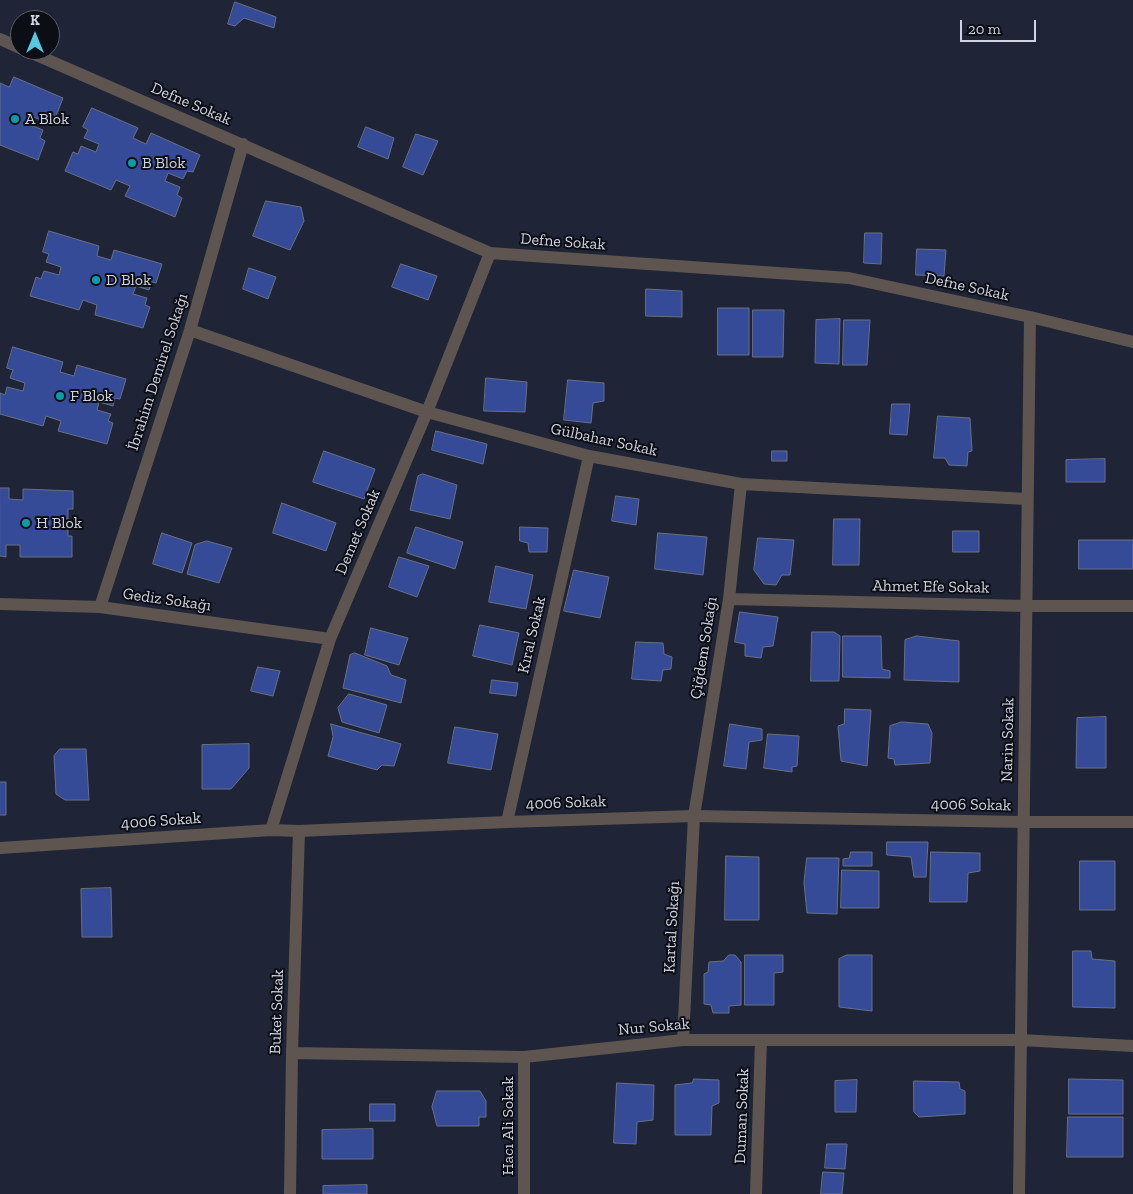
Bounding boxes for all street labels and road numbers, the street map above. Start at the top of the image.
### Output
street label: Defne Sokak [148,78,234,130]
street label: Defne Sokak [520,229,606,255]
street label: Defne Sokak [923,269,1011,305]
street label: İbrahim Demirel Sokağı [123,291,193,453]
street label: Gülbahar Sokak [549,419,659,461]
street label: Demet Sokak [331,486,385,578]
street label: Ahmet Efe Sokak [872,576,990,598]
street label: Gediz Sokağı [122,584,212,616]
street label: Kıral Sokak [514,595,550,675]
street label: Çiğdem Sokağı [686,595,722,701]
street label: Narin Sokak [998,698,1018,782]
street label: 4006 Sokak [526,792,606,814]
street label: 4006 Sokak [931,795,1011,815]
street label: 4006 Sokak [120,809,202,833]
street label: Kartal Sokağı [660,880,684,974]
street label: Buket Sokak [266,969,288,1055]
street label: Nur Sokak [617,1014,691,1040]
street label: Duman Sokak [731,1068,753,1164]
street label: Hacı Ali Sokak [498,1077,518,1175]

